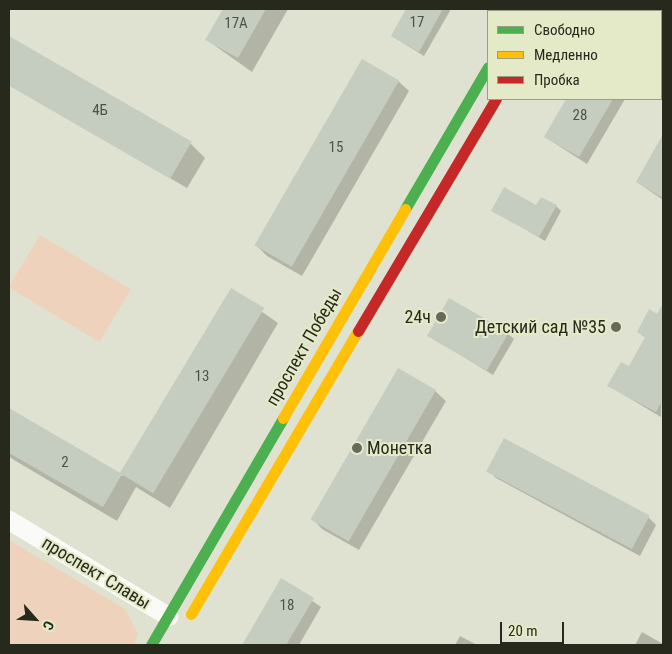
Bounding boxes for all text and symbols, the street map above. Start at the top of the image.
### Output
legend [487,10,662,100]
house number: 17 [410,14,424,32]
house number: 17А [224,15,248,33]
text: Свободно [534,21,595,39]
text: Медленно [534,46,598,64]
text: Пробка [534,71,580,89]
house number: 4Б [92,102,108,120]
house number: 28 [573,107,587,125]
house number: 15 [329,139,343,157]
street label: проспект Победы [261,284,347,410]
place label: 24ч [405,306,431,328]
marker: 24ч [435,311,447,323]
place label: Детский сад №35 [475,316,606,338]
marker: Детский сад №35 [610,321,622,333]
house number: 13 [195,368,209,386]
place label: Монетка [367,437,432,459]
marker: Монетка [351,442,363,454]
house number: 2 [61,454,69,472]
street label: проспект Славы [38,532,154,614]
north arrow [10,594,60,644]
house number: 18 [280,597,294,615]
scale bar [502,612,566,644]
text: С [40,618,57,633]
text: 20 m [508,622,538,640]

